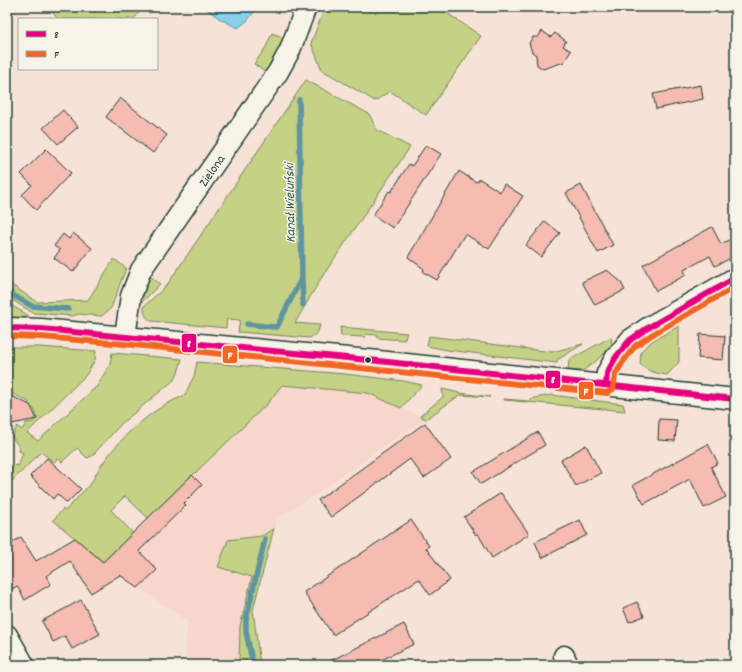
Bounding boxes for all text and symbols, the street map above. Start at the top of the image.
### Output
legend [18,18,158,70]
text: 8 [54,27,59,44]
text: F [54,47,60,64]
street label: Zielona [195,151,231,191]
water label: Kanał Wieluński [280,161,302,243]
line badge: 8 [181,333,197,353]
text: 8 [187,337,192,353]
line badge: F [222,345,238,364]
text: F [228,349,234,365]
unlabelled marker [363,355,373,365]
line badge: 8 [545,370,561,389]
text: 8 [551,373,556,389]
line badge: F [578,381,594,400]
text: F [584,385,590,401]

